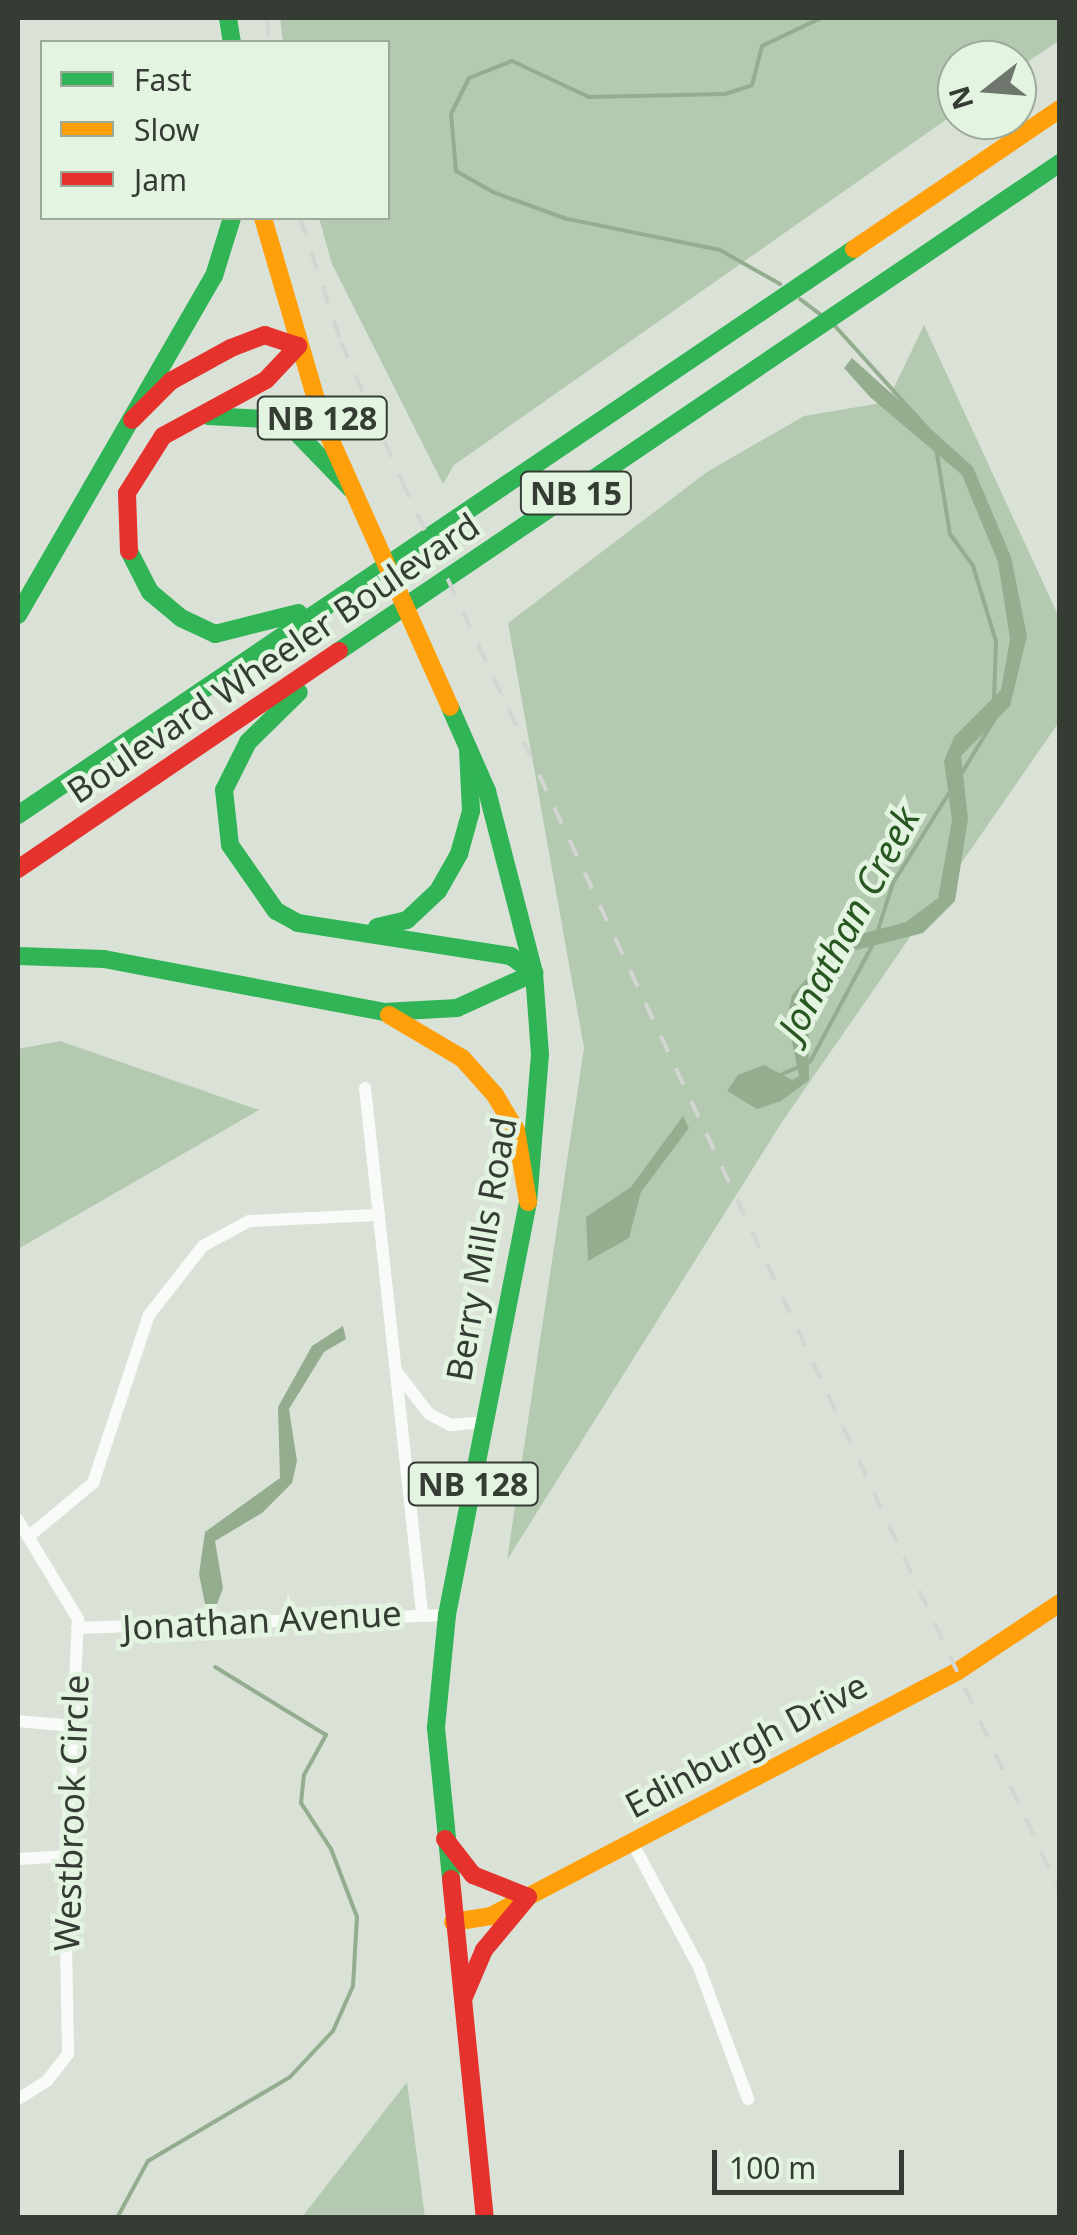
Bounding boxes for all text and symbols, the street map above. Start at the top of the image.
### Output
legend [40,40,390,220]
north arrow [937,40,1037,140]
text: Fast [134,59,192,100]
text: N [939,82,982,115]
text: Slow [134,109,199,150]
text: Jam [134,159,187,200]
road number: NB 128 [255,391,390,445]
road number: NB 15 [518,466,634,520]
street label: Boulevard Wheeler Boulevard [59,504,487,812]
water label: Jonathan Creek [768,799,928,1047]
street label: Berry Mills Road [437,1114,525,1384]
road number: NB 128 [406,1457,540,1511]
street label: Jonathan Avenue [121,1592,403,1648]
street label: Edinburgh Drive [618,1664,874,1826]
street label: Westbrook Circle [45,1674,97,1952]
scale bar [717,2130,910,2192]
text: 100 m [729,2147,816,2188]

